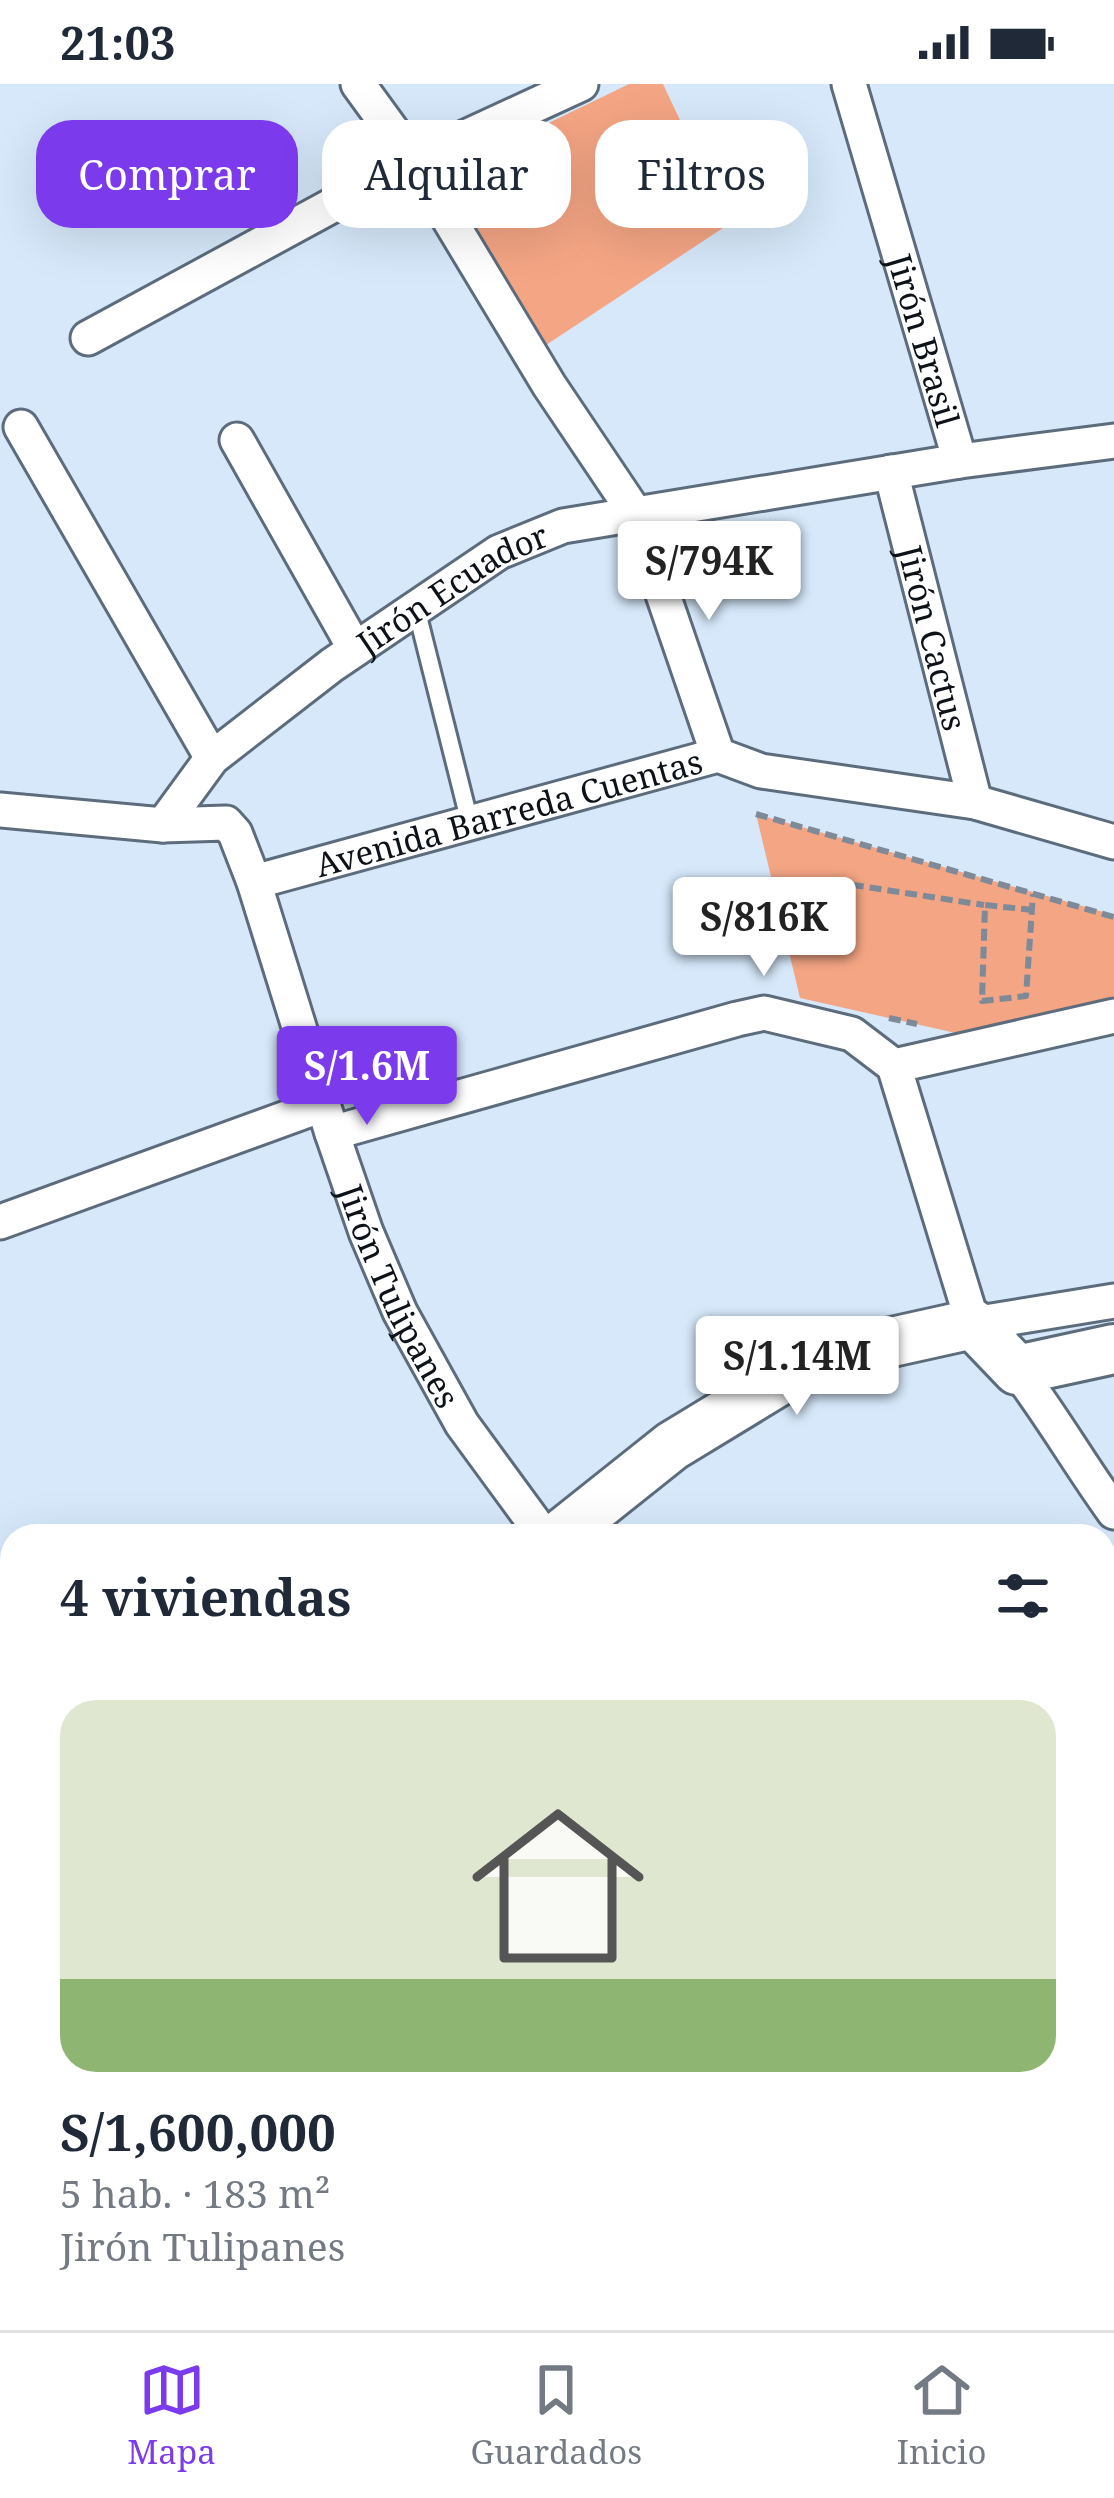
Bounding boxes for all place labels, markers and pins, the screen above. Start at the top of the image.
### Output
pin: S/794K [611,521,807,623]
pin: S/816K [666,877,862,979]
pin: S/1.6M [269,1026,465,1128]
pin: S/1.14M [686,1316,908,1418]

